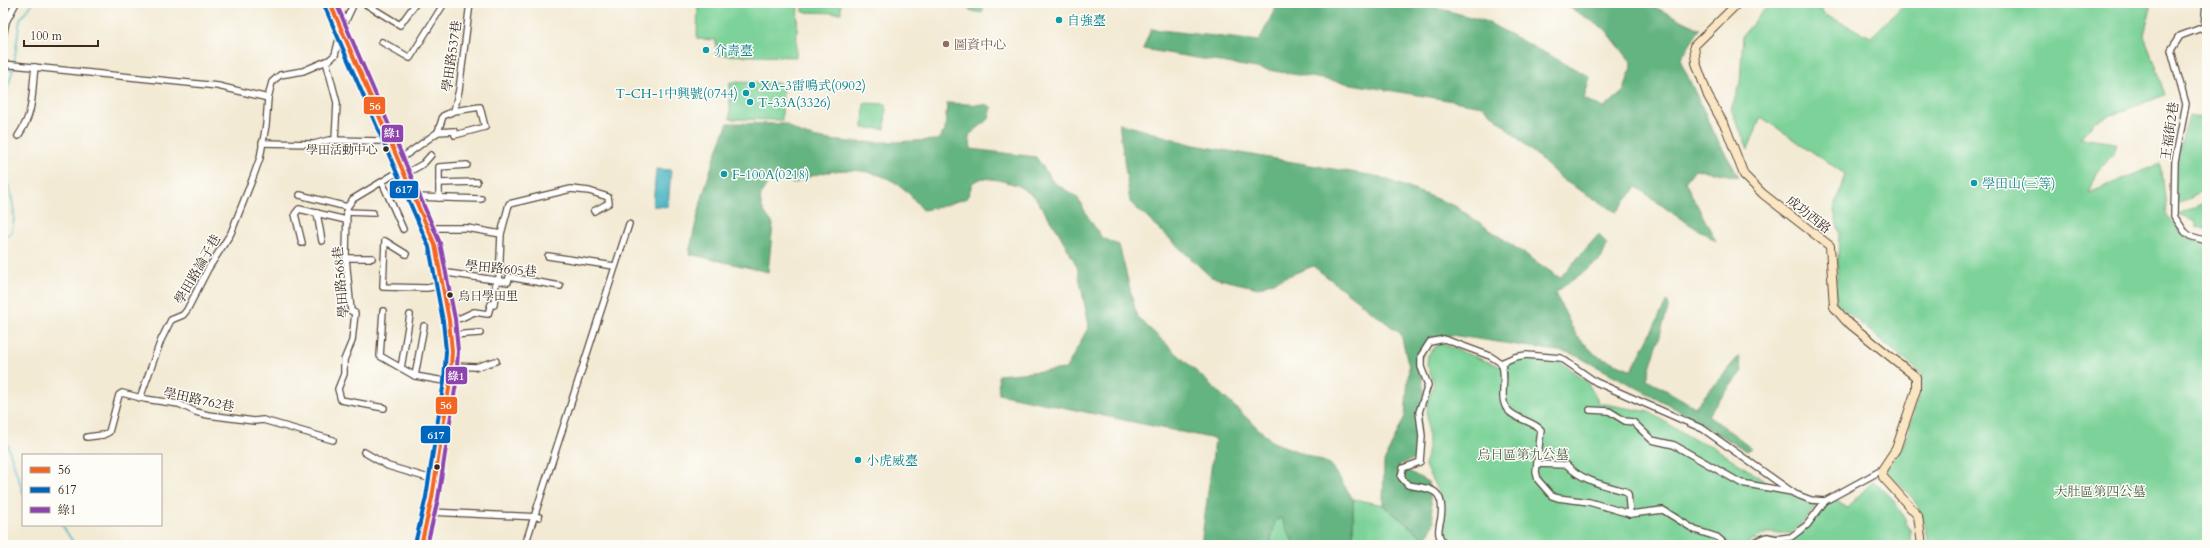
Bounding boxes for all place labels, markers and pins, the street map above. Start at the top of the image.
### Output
place label: 自強臺 [1067,12,1106,30]
marker: 自強臺 [1054,15,1064,25]
place label: 圖資中心 [954,36,1006,54]
marker: 圖資中心 [941,39,951,49]
place label: 介壽臺 [714,42,753,60]
marker: 介壽臺 [701,45,711,55]
place label: XA-3雷鳴式(0902) [760,77,866,95]
marker: XA-3雷鳴式(0902) [747,80,757,90]
place label: T-CH-1中興號(0744) [616,85,738,103]
marker: T-CH-1中興號(0744) [741,88,751,98]
place label: T-33A(3326) [758,94,831,112]
marker: T-33A(3326) [745,97,755,107]
place label: 學田活動中心 [306,142,378,158]
marker: 學田活動中心 [381,144,391,154]
place label: F-100A(0218) [732,166,809,184]
marker: F-100A(0218) [719,169,729,179]
place label: 學田山(三等) [1982,175,2055,193]
marker: 學田山(三等) [1969,178,1979,188]
place label: 烏日學田里 [458,288,518,304]
marker: 烏日學田里 [445,290,455,300]
place label: 小虎威臺 [866,452,918,470]
marker: 小虎威臺 [853,455,863,465]
unlabelled marker [432,462,442,472]

